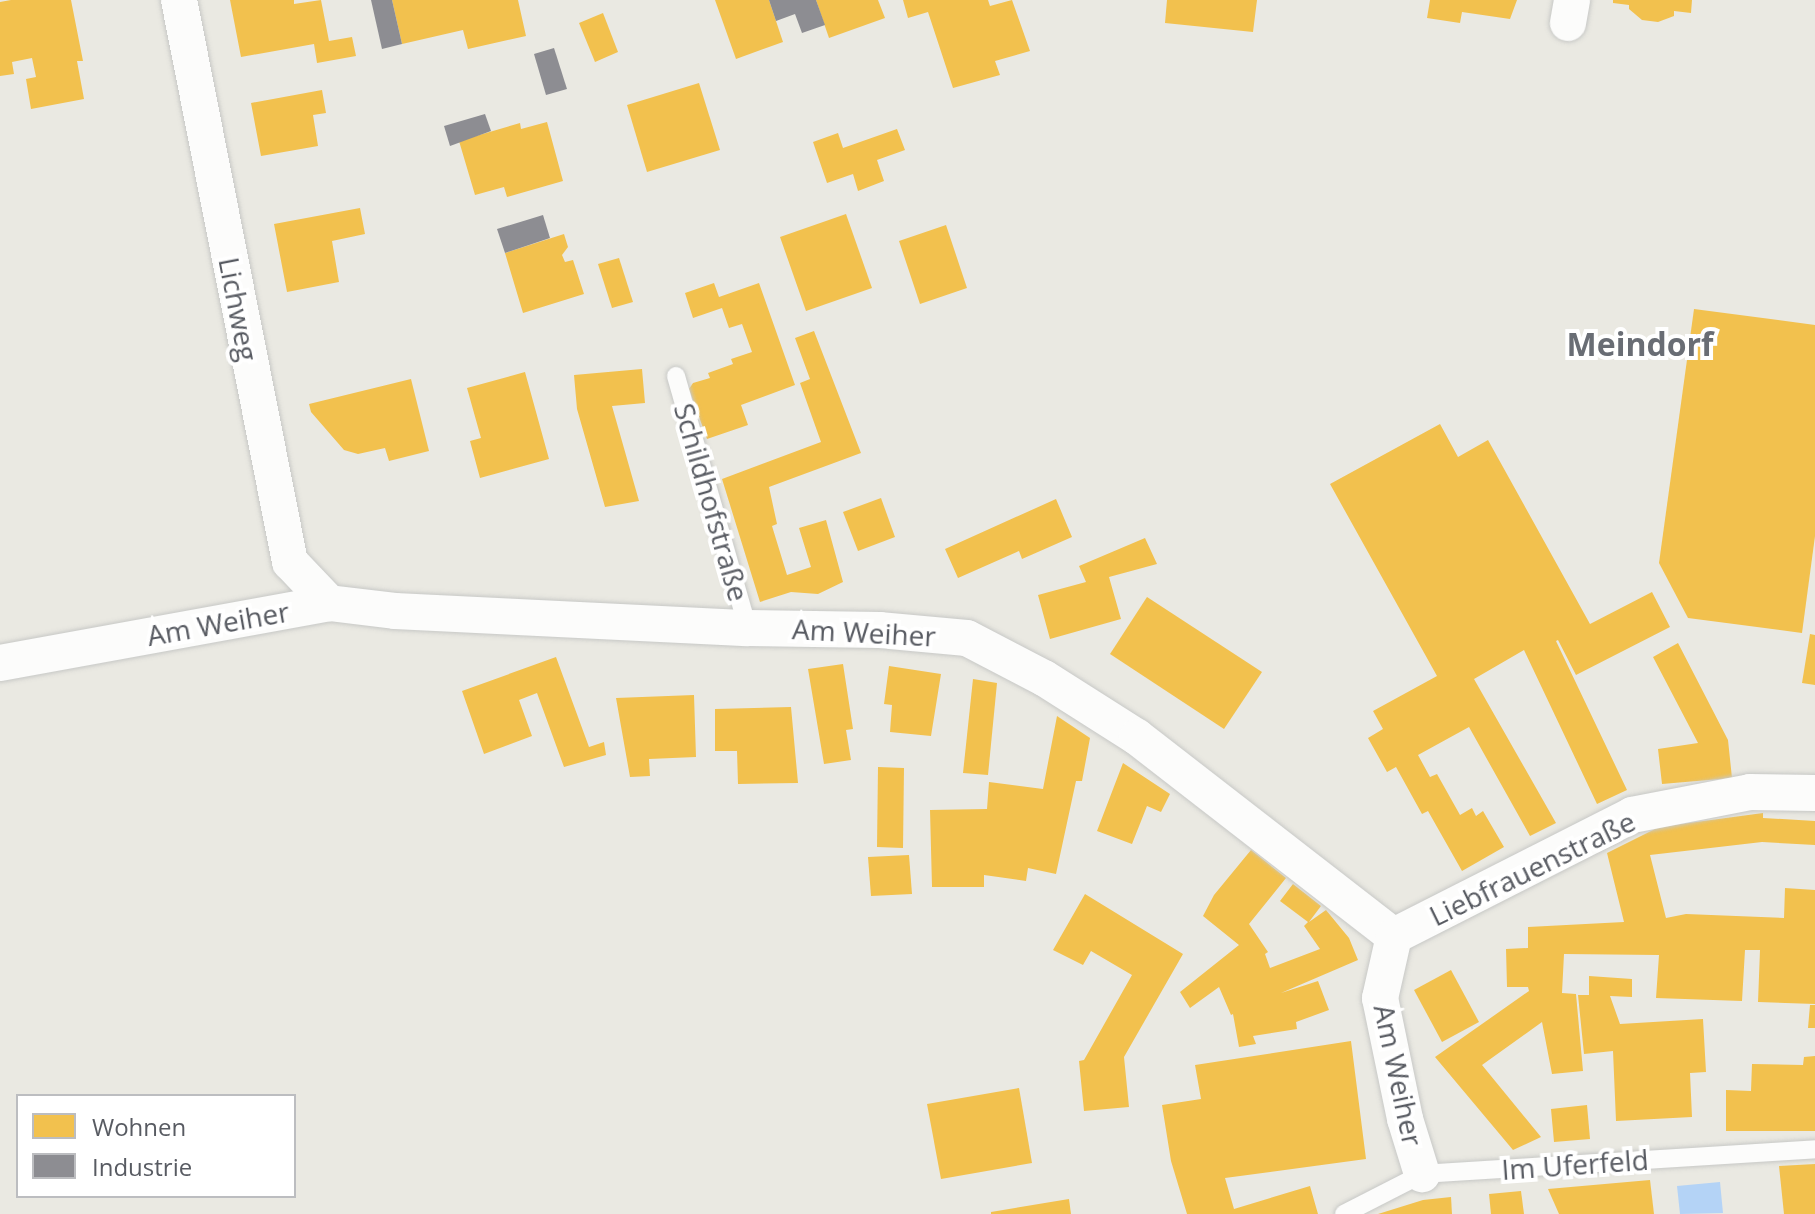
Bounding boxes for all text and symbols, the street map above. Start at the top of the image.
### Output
street label: Lichweg [213,254,265,364]
district label: Meindorf [1567,325,1713,363]
street label: Schildhofstraße [668,399,756,605]
street label: Am Weiher [144,594,292,652]
street label: Am Weiher [791,611,937,653]
street label: Liebfrauenstraße [1424,804,1640,932]
street label: Am Weiher [1368,1001,1430,1149]
legend [16,1094,296,1198]
text: Wohnen [92,1110,186,1143]
street label: Im Uferfeld [1500,1142,1650,1186]
text: Industrie [92,1150,192,1183]

